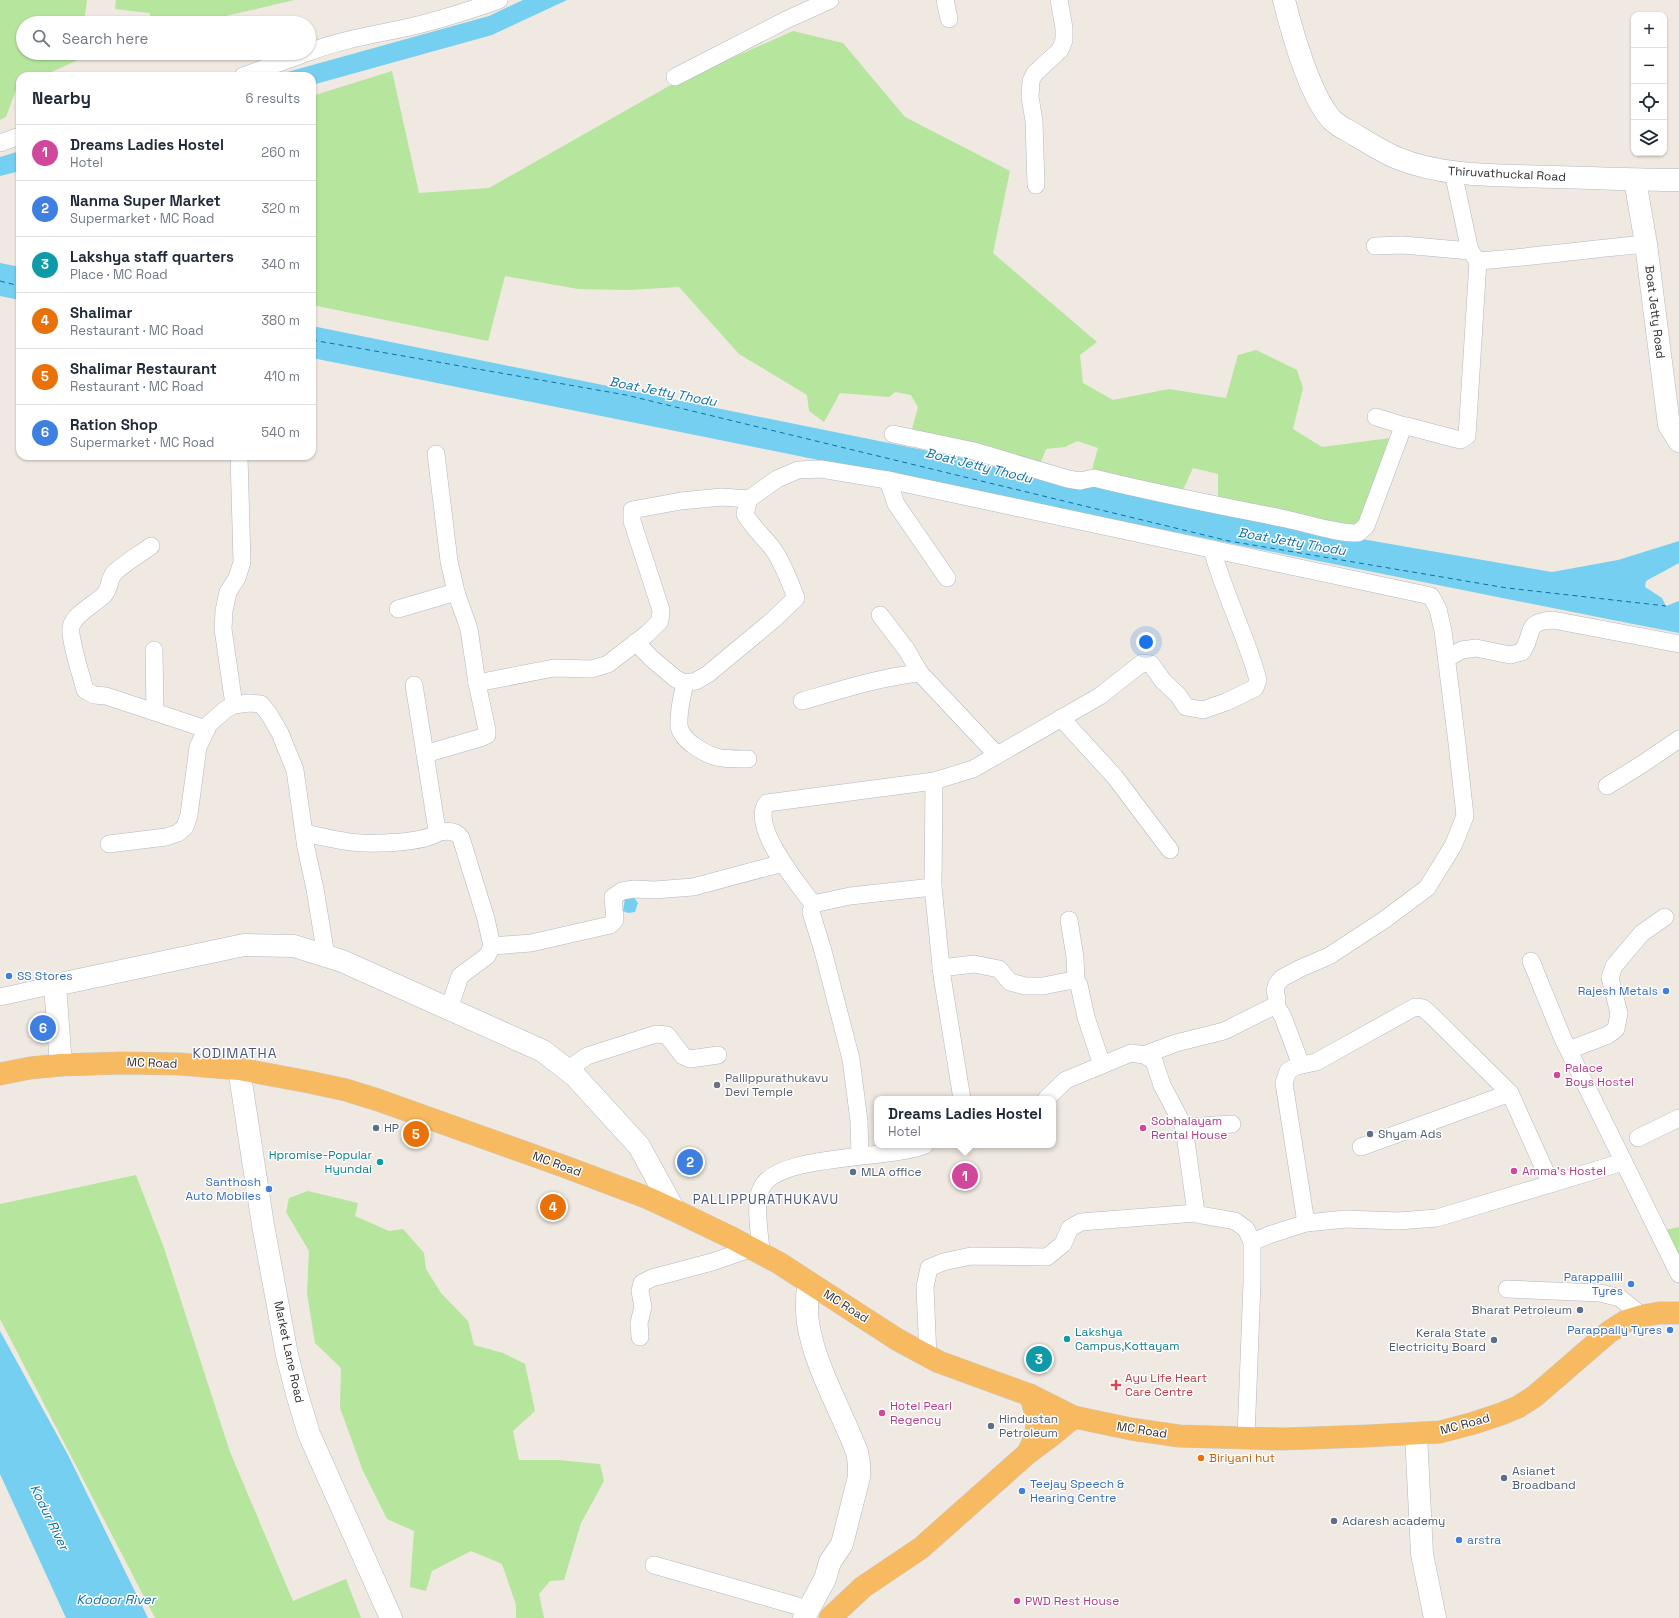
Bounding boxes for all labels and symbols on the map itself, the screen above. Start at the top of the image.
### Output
street label: Thiruvathuckal Road [1448,163,1566,185]
street label: Boat Jetty Road [1641,265,1669,359]
water label: Boat Jetty Thodu [608,373,719,410]
water label: Boat Jetty Thodu [924,444,1035,487]
water label: Boat Jetty Thodu [1237,524,1348,560]
your location [1136,632,1156,652]
place label: SS Stores [17,968,73,984]
marker: SS Stores [4,971,14,981]
place label: Rajesh Metals [1578,983,1658,999]
marker: Rajesh Metals [1661,986,1671,996]
pin: 6 [30,1013,56,1043]
district label: KODIMATHA [193,1044,277,1062]
street label: MC Road [126,1054,178,1072]
place label: Palace Boys Hostel [1565,1060,1634,1090]
place label: Pallippurathukavu Devi Temple [725,1070,828,1100]
marker: Palace Boys Hostel [1552,1070,1562,1080]
marker: Pallippurathukavu Devi Temple [712,1080,722,1090]
place label: Sobhalayam Rental House [1151,1113,1227,1143]
pin: 5 [403,1119,429,1149]
place label: HP [384,1120,399,1136]
marker: HP [371,1123,381,1133]
marker: Sobhalayam Rental House [1138,1123,1148,1133]
place label: Shyam Ads [1378,1126,1442,1142]
marker: Shyam Ads [1365,1129,1375,1139]
place label: Hpromise-Popular Hyundai [269,1147,372,1177]
pin: 2 [677,1147,703,1177]
street label: MC Road [530,1148,584,1180]
marker: Hpromise-Popular Hyundai [375,1157,385,1167]
pin: 1 [952,1161,978,1191]
place label: Amma's Hostel [1522,1163,1606,1179]
place label: MLA office [861,1164,922,1180]
marker: Amma's Hostel [1509,1166,1519,1176]
marker: MLA office [848,1167,858,1177]
place label: Santhosh Auto Mobiles [185,1174,261,1204]
marker: Santhosh Auto Mobiles [264,1184,274,1194]
district label: PALLIPPURATHUKAVU [693,1191,839,1208]
pin: 4 [540,1192,566,1222]
place label: Parappallil Tyres [1564,1269,1623,1299]
marker: Parappallil Tyres [1626,1279,1636,1289]
street label: MC Road [820,1286,872,1326]
street label: Market Lane Road [270,1300,308,1404]
place label: Bharat Petroleum [1472,1302,1572,1318]
marker: Bharat Petroleum [1575,1305,1585,1315]
place label: Parappally Tyres [1567,1322,1662,1338]
place label: Lakshya Campus,Kottayam [1075,1324,1180,1354]
place label: Kerala State Electricity Board [1389,1325,1486,1355]
marker: Parappally Tyres [1665,1325,1675,1335]
marker: Lakshya Campus,Kottayam [1062,1334,1072,1344]
marker: Kerala State Electricity Board [1489,1335,1499,1345]
pin: 3 [1026,1344,1052,1374]
place label: Ayu Life Heart Care Centre [1125,1370,1207,1400]
marker: Ayu Life Heart Care Centre [1110,1379,1122,1391]
place label: Hotel Pearl Regency [890,1398,952,1428]
marker: Hotel Pearl Regency [877,1408,887,1418]
street label: MC Road [1438,1410,1492,1438]
place label: Hindustan Petroleum [999,1411,1058,1441]
street label: MC Road [1116,1418,1168,1442]
marker: Hindustan Petroleum [986,1421,996,1431]
place label: Biriyani hut [1209,1450,1275,1466]
marker: Biriyani hut [1196,1453,1206,1463]
place label: Asianet Broadband [1512,1463,1576,1493]
marker: Asianet Broadband [1499,1473,1509,1483]
place label: Teejay Speech & Hearing Centre [1030,1476,1124,1506]
water label: Kodur River [26,1482,74,1555]
marker: Teejay Speech & Hearing Centre [1017,1486,1027,1496]
place label: Adaresh academy [1342,1513,1445,1529]
marker: Adaresh academy [1329,1516,1339,1526]
place label: arstra [1467,1532,1501,1548]
marker: arstra [1454,1535,1464,1545]
water label: Kodoor River [76,1591,158,1608]
place label: PWD Rest House [1025,1593,1119,1609]
marker: PWD Rest House [1012,1596,1022,1606]

